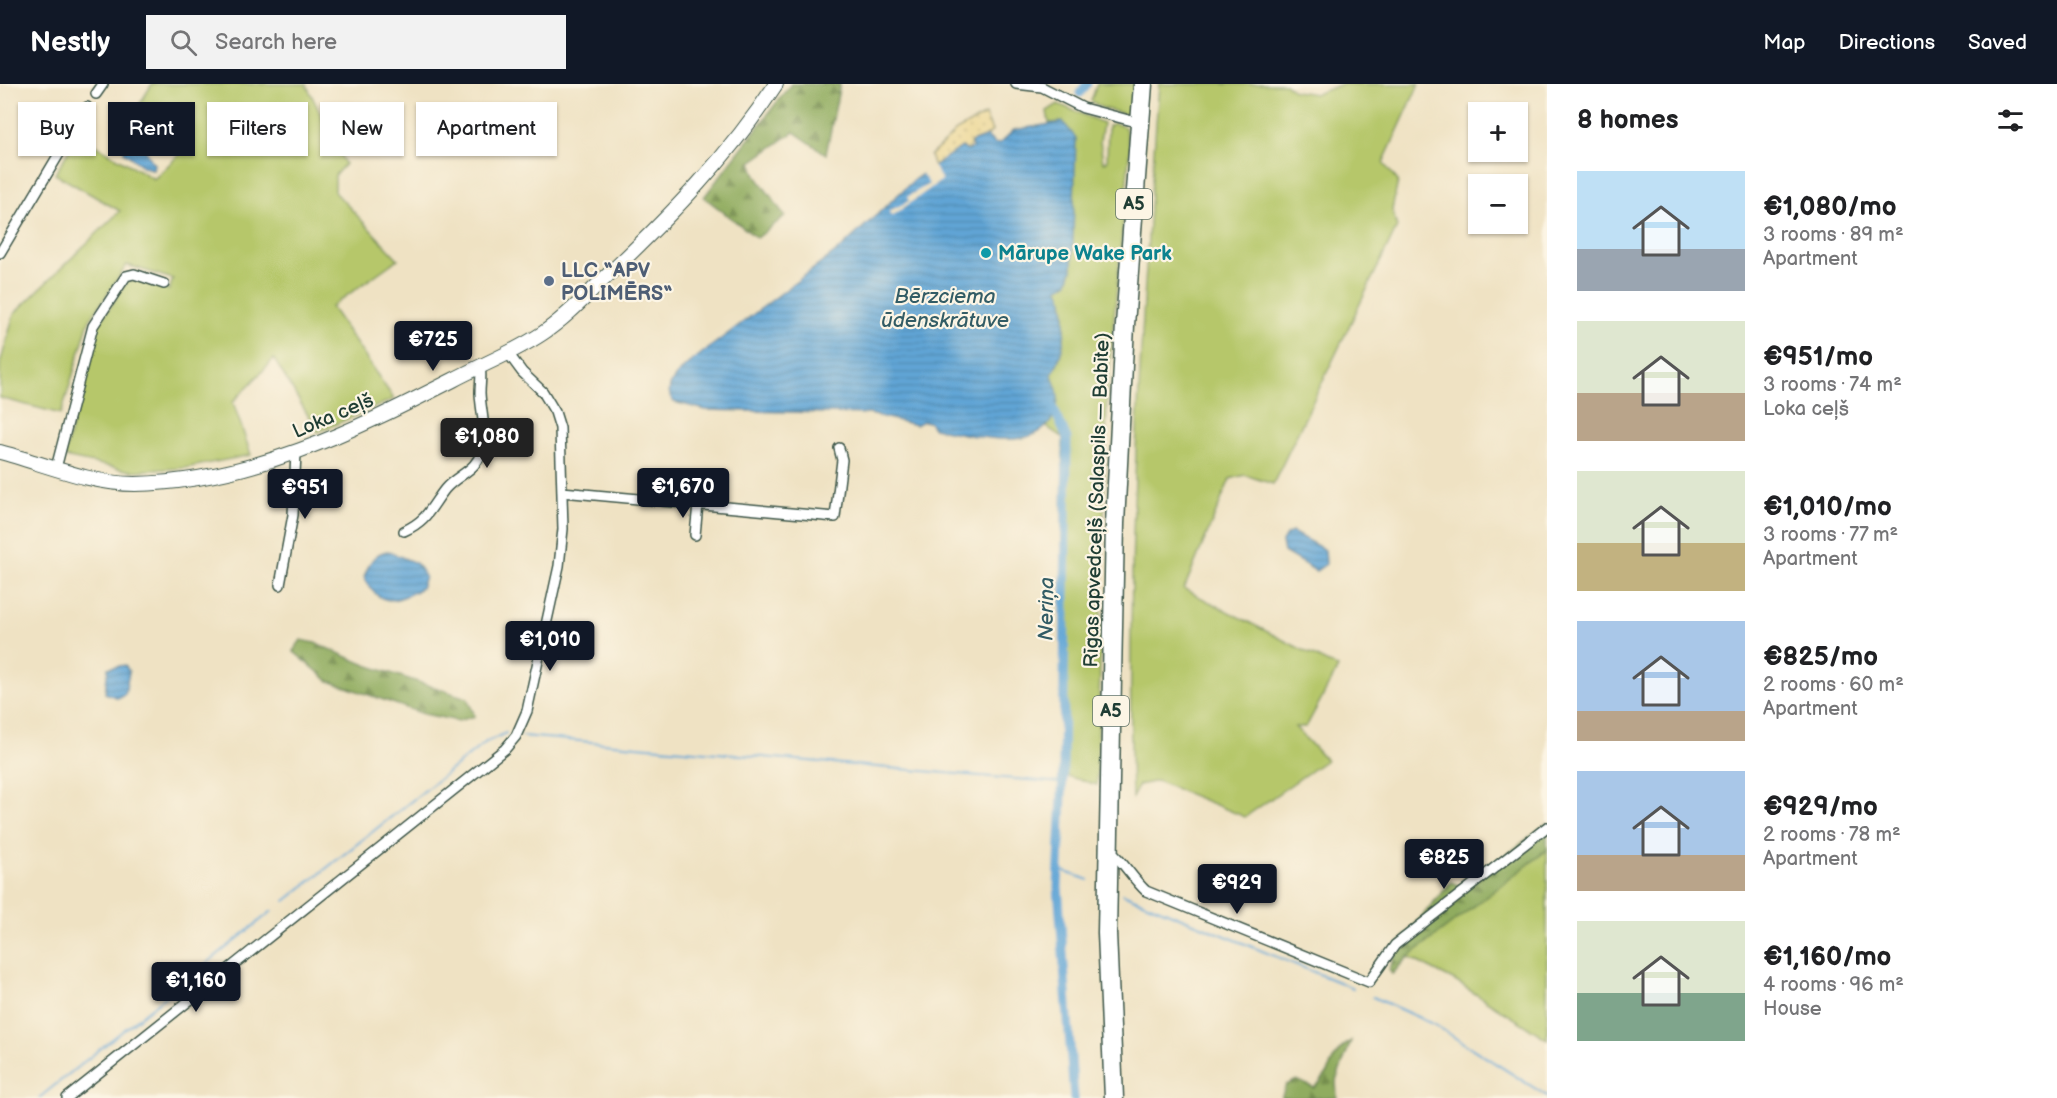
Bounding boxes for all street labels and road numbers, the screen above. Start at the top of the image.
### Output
road number: A5 [1116,189,1152,219]
street label: Rīgas apvedceļš (Salaspils — Babīte) [1079,332,1115,668]
street label: Loka ceļš [289,388,378,444]
road number: A5 [1093,696,1129,726]

